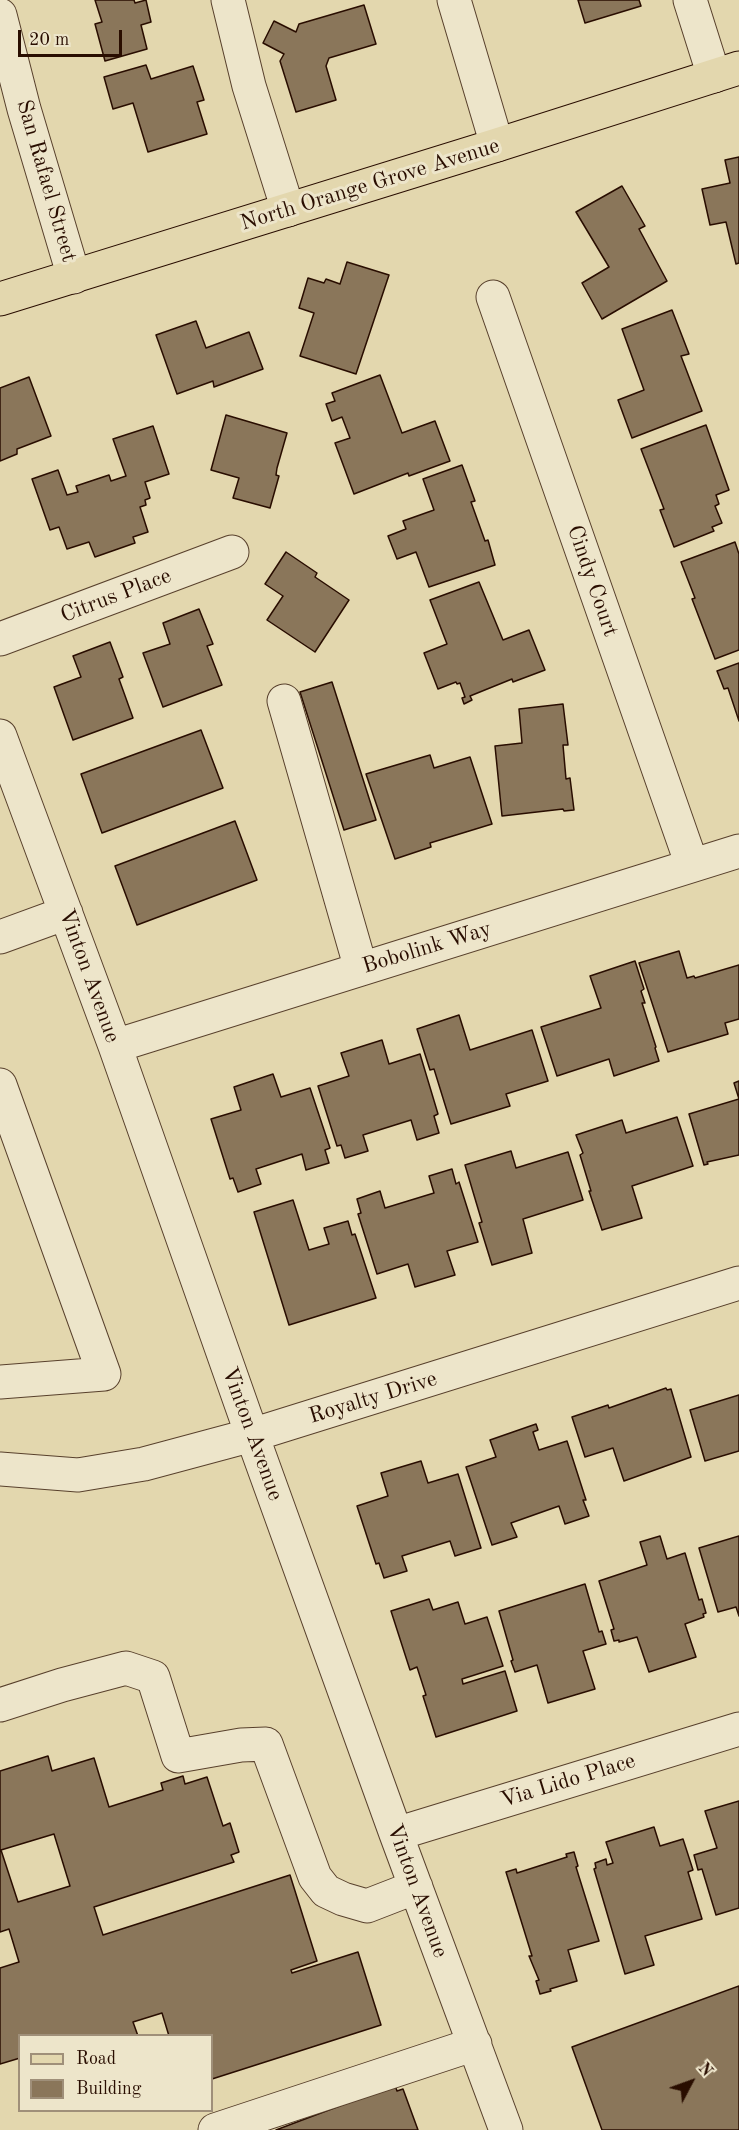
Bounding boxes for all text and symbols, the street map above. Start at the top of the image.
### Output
scale bar [21,18,124,56]
text: 20 m [29,31,69,49]
street label: San Rafael Street [10,97,82,265]
street label: North Orange Grove Avenue [237,133,503,237]
street label: Cindy Court [561,522,623,640]
street label: Citrus Place [57,563,175,629]
street label: Vinton Avenue [53,906,125,1046]
street label: Bobolink Way [359,916,495,980]
street label: Vinton Avenue [216,1364,288,1504]
street label: Royalty Drive [306,1366,440,1430]
street label: Via Lido Place [497,1748,639,1814]
street label: Vinton Avenue [381,1821,453,1961]
legend [18,2034,213,2112]
text: Road [76,2050,116,2068]
north arrow [661,2052,721,2112]
text: N [695,2060,715,2080]
text: Building [76,2080,141,2098]

